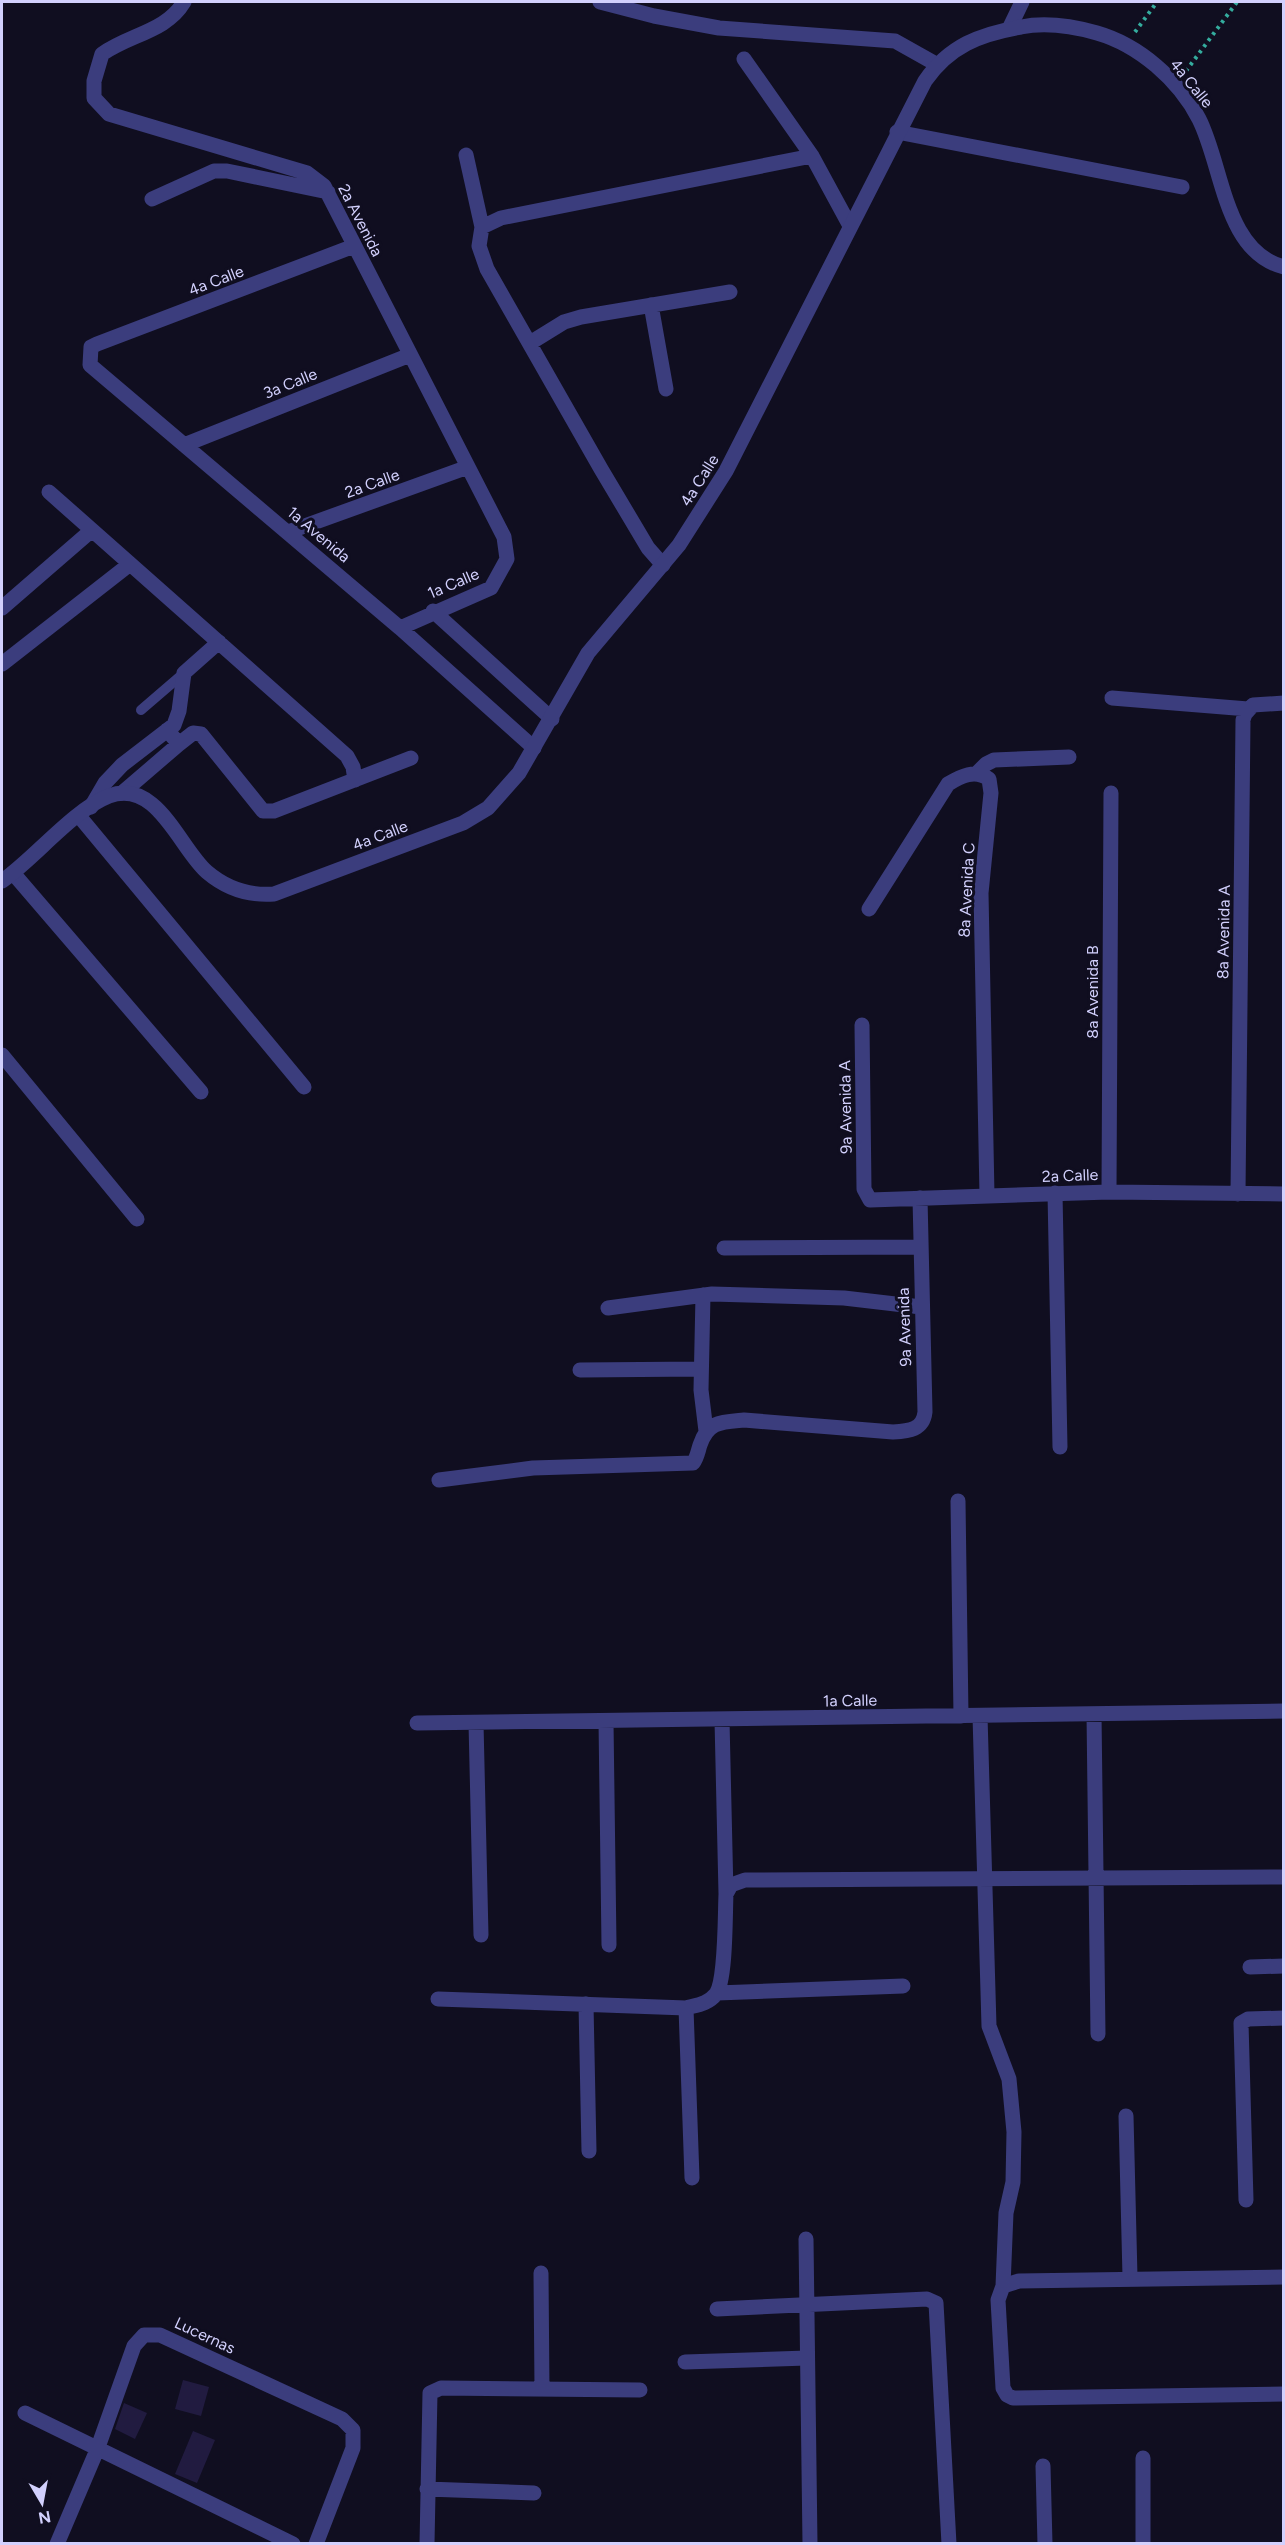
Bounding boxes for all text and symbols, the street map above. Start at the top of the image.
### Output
street label: 4a Calle [1166,55,1217,112]
street label: 2a Avenida [334,181,387,260]
street label: 4a Calle [186,261,247,300]
street label: 3a Calle [261,364,320,403]
street label: 4a Calle [676,451,723,510]
street label: 2a Calle [342,465,402,502]
street label: 1a Avenida [283,503,354,566]
street label: 1a Calle [425,564,482,603]
street label: 4a Calle [350,816,411,855]
street label: 8a Avenida C [955,842,978,938]
street label: 8a Avenida A [1213,884,1234,979]
street label: 8a Avenida B [1083,945,1102,1039]
street label: 9a Avenida A [835,1060,856,1154]
street label: 2a Calle [1041,1165,1099,1186]
street label: 9a Avenida [894,1287,915,1367]
street label: 1a Calle [823,1691,878,1710]
street label: Lucernas [172,2313,238,2358]
north arrow [12,2473,72,2533]
text: N [37,2507,52,2528]

